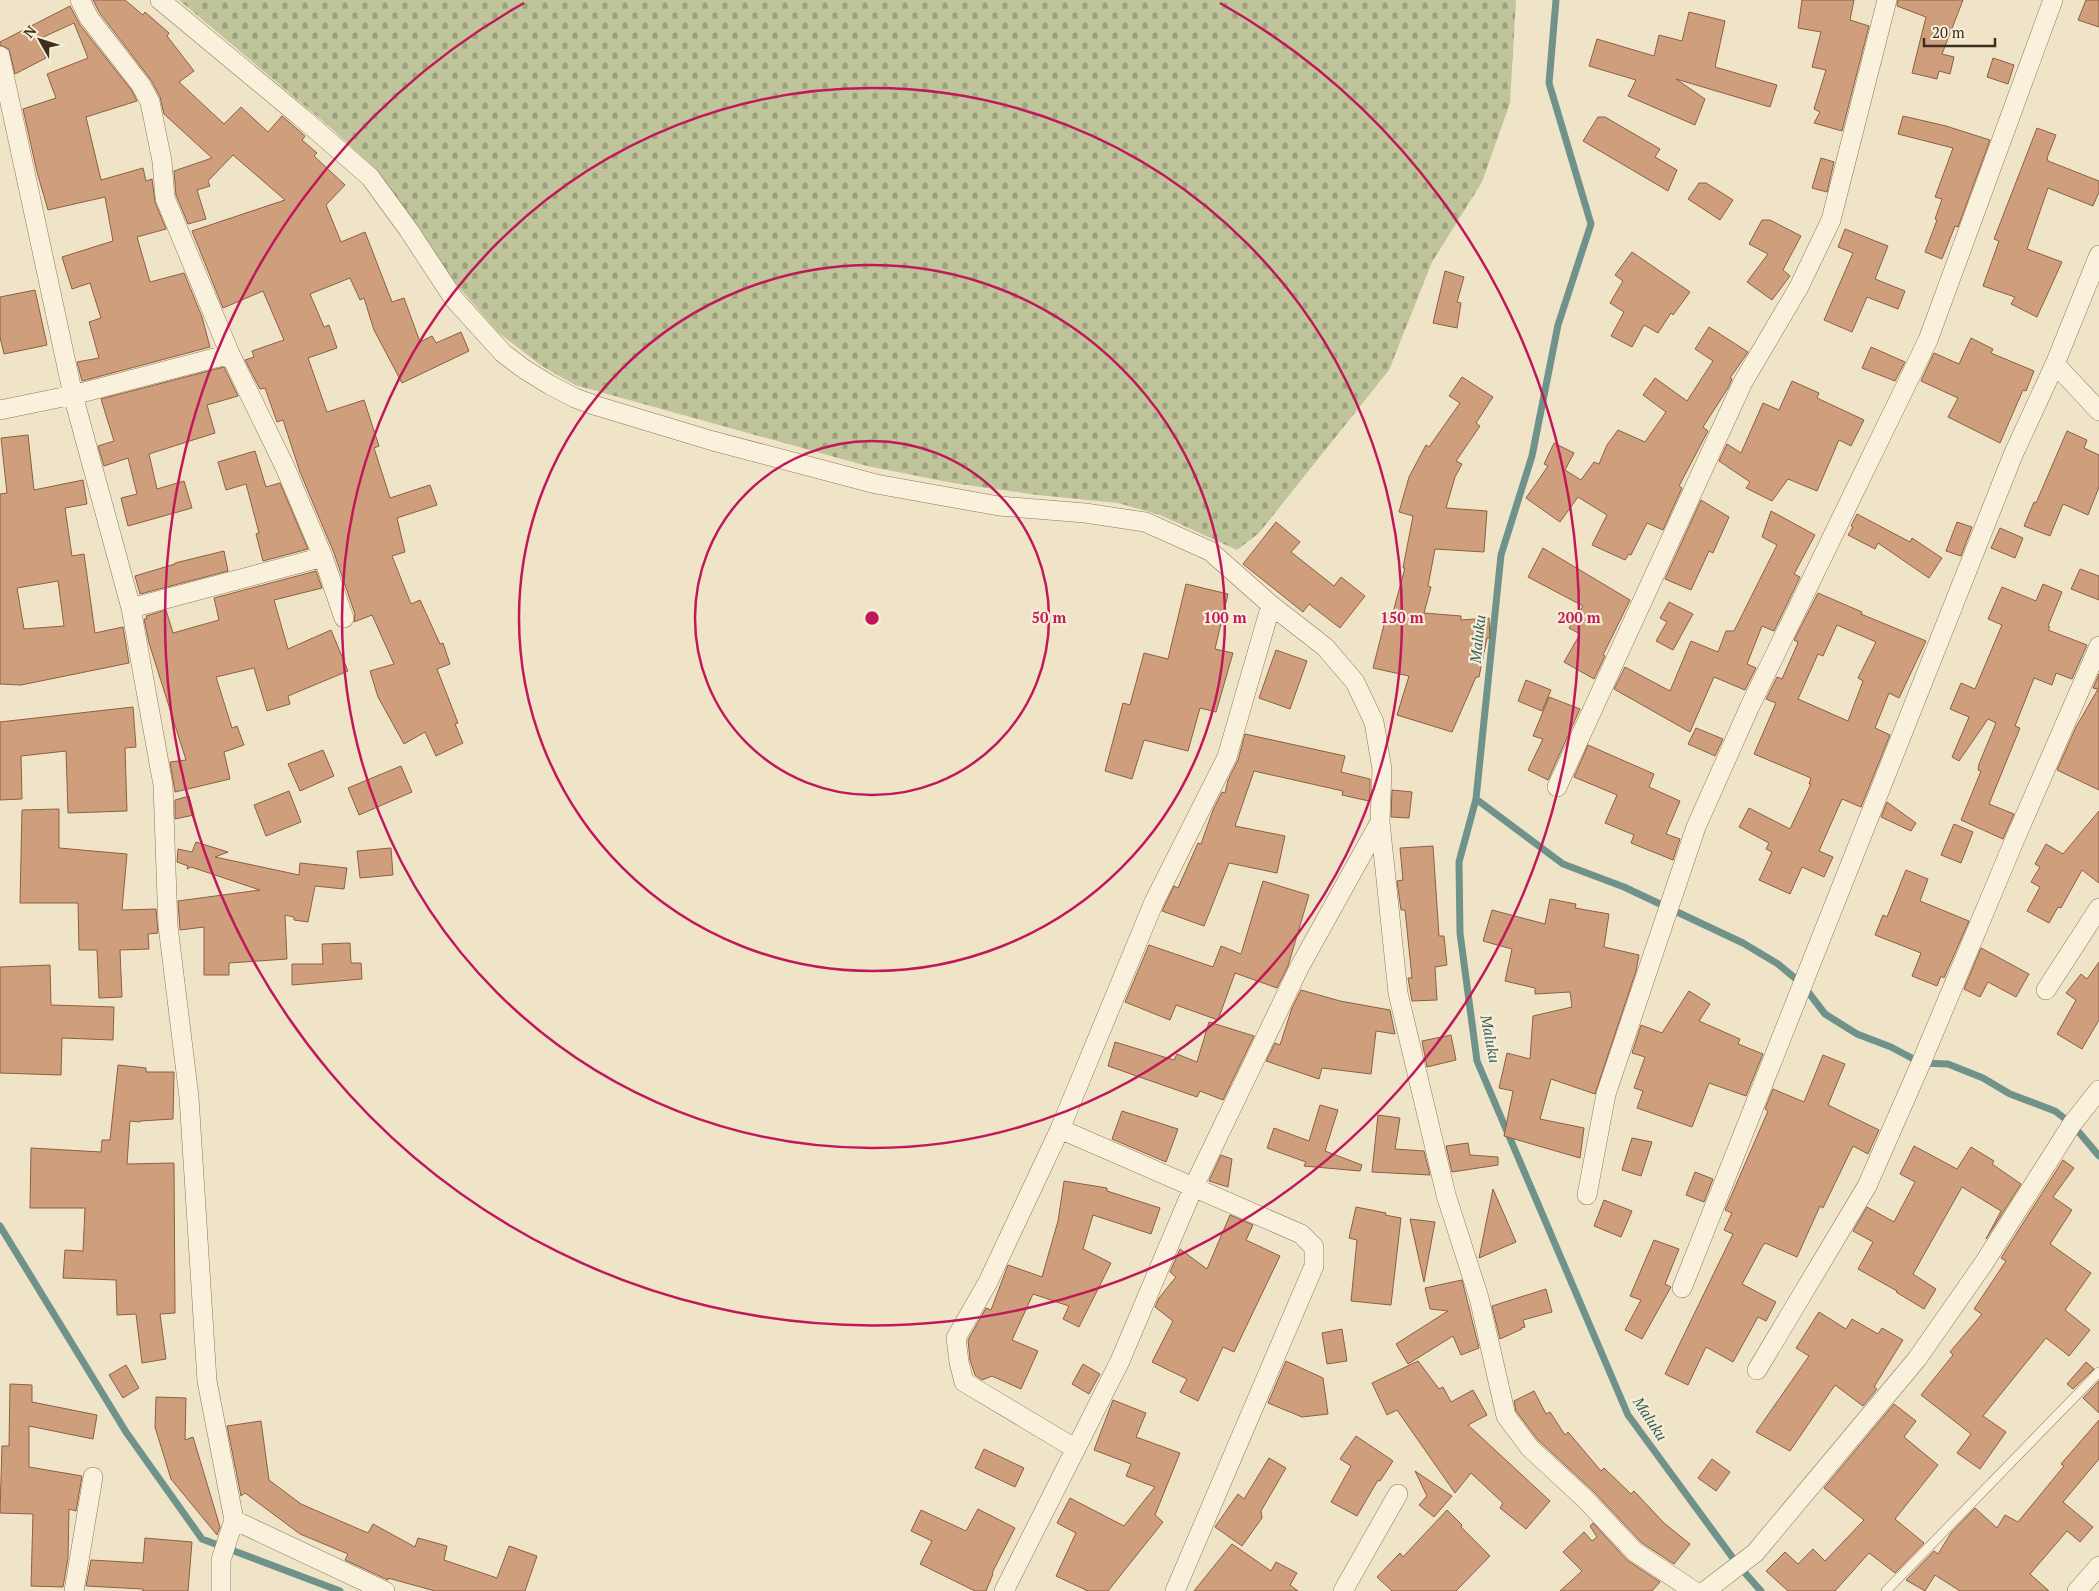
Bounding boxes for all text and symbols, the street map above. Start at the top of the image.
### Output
north arrow [15,15,65,65]
scale bar [1924,15,1995,47]
text: N [19,21,40,42]
text: 20 m [1932,22,1965,42]
text: 50 m [1032,607,1067,627]
text: 100 m [1203,607,1247,627]
text: 150 m [1380,607,1424,627]
text: 200 m [1557,607,1601,627]
centre of rings [863,609,881,627]
water label: Maluku [1464,614,1489,665]
water label: Maluku [1476,1012,1505,1065]
water label: Maluku [1629,1392,1672,1444]

